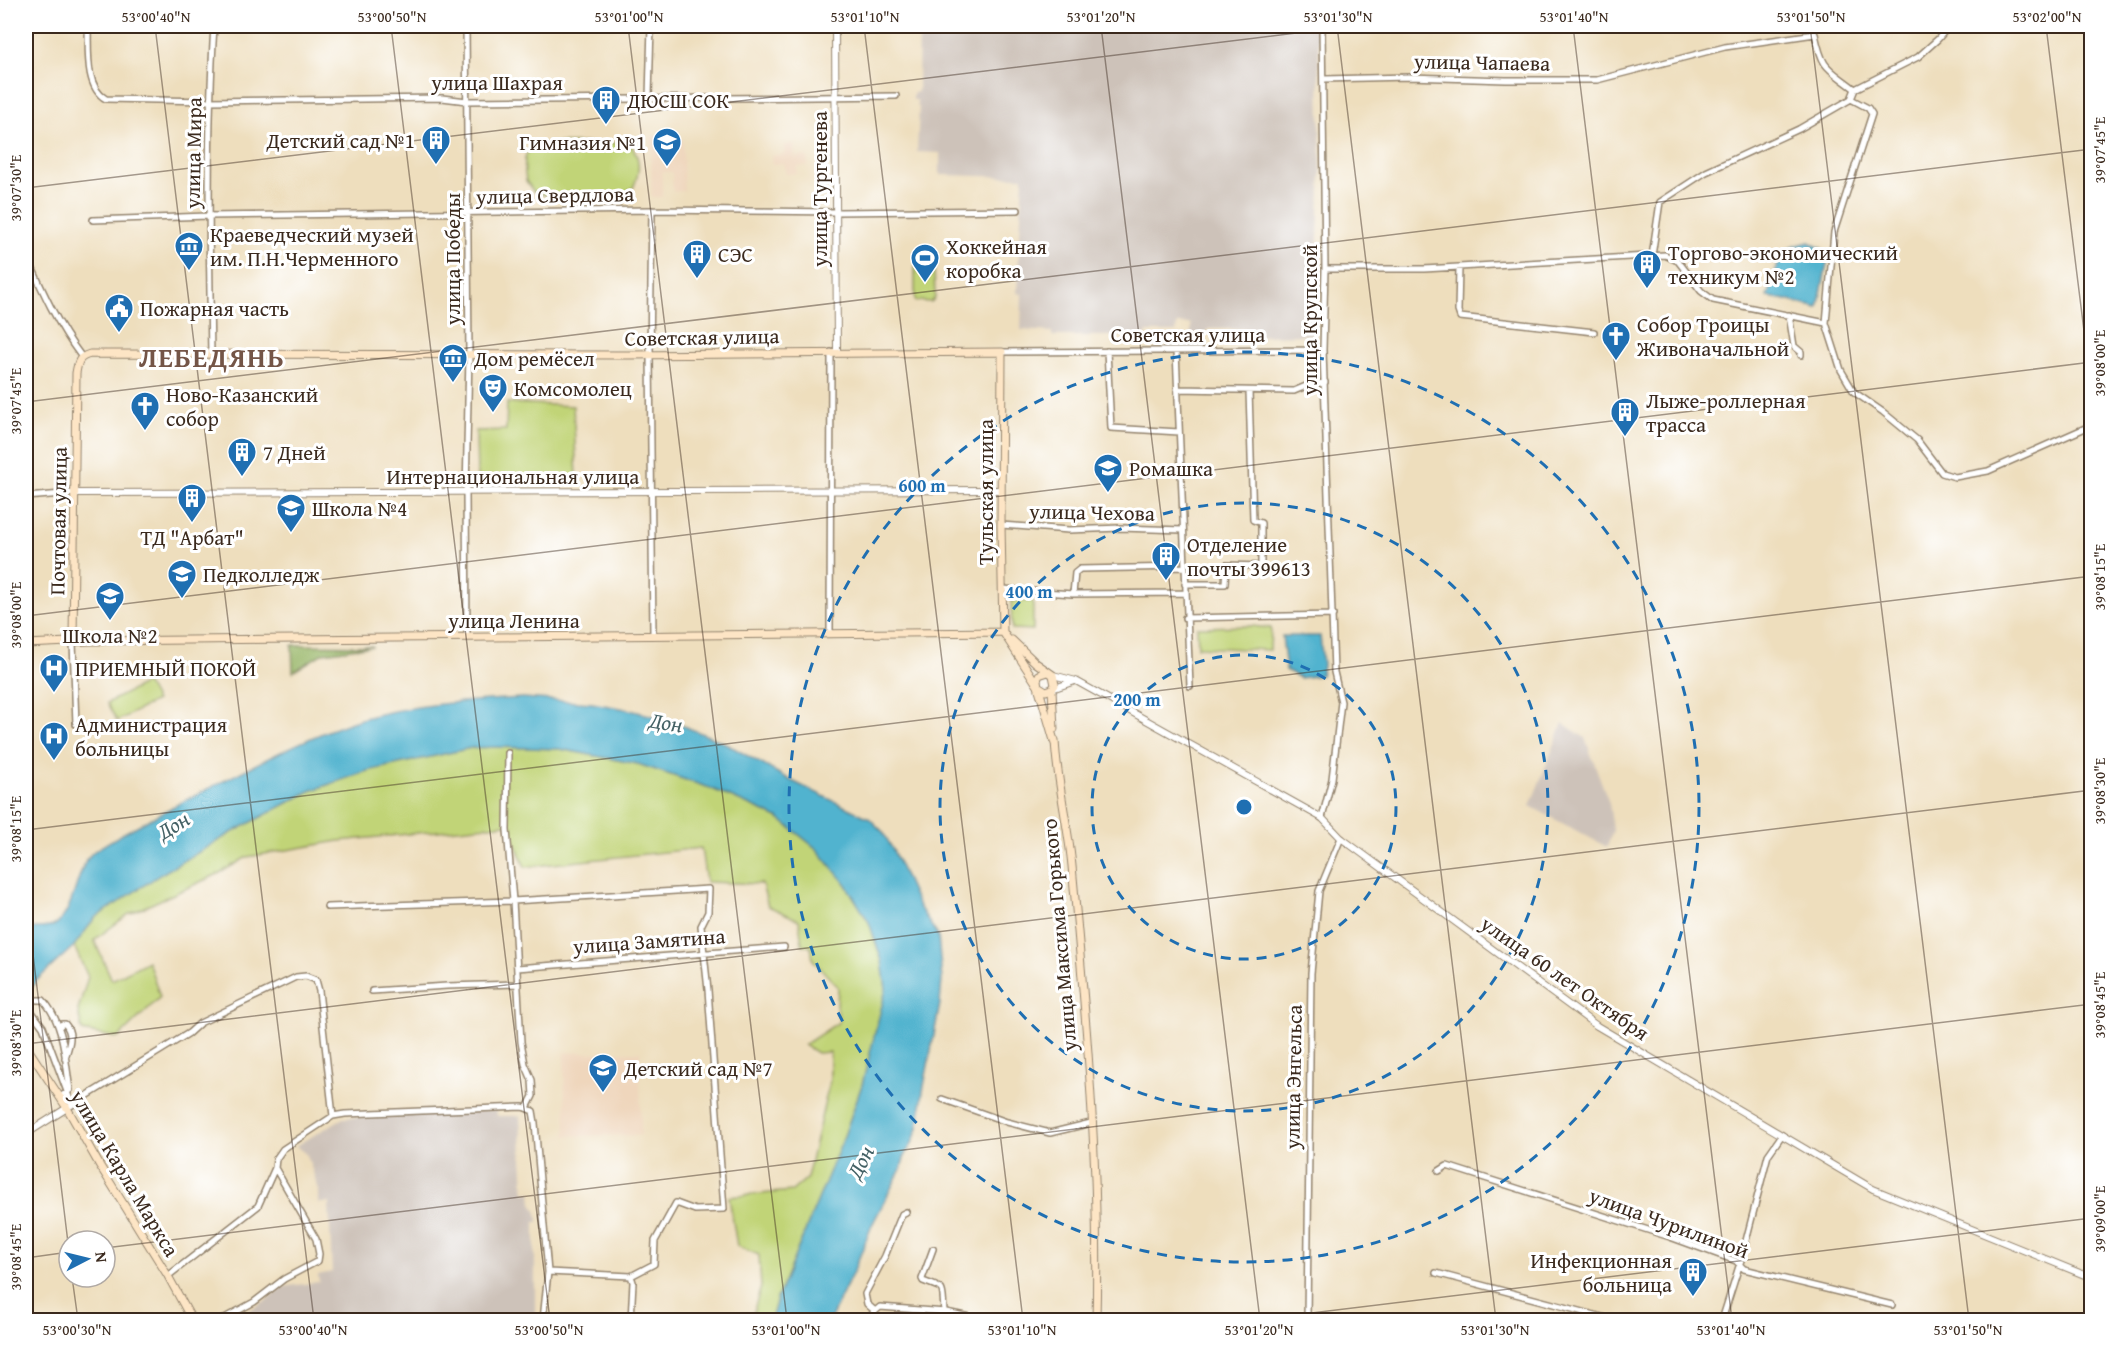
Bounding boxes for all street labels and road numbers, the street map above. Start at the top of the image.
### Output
street label: улица Чапаева [1413,45,1550,79]
street label: улица Шахрая [430,67,563,98]
street label: улица Мира [177,97,209,210]
street label: улица Тургенева [804,111,835,268]
street label: улица Свердлова [475,178,634,212]
street label: улица Победы [437,193,468,326]
street label: улица Крупской [1294,244,1325,397]
street label: Советская улица [1111,319,1265,350]
street label: Советская улица [624,320,780,354]
street label: Тульская улица [970,419,1001,565]
street label: Почтовая улица [41,446,75,596]
street label: Интернациональная улица [387,461,639,492]
street label: улица Чехова [1028,495,1155,529]
street label: улица Ленина [447,605,580,636]
street label: улица Максима Горького [1033,817,1085,1054]
street label: улица 60 лет Октября [1474,907,1656,1048]
street label: улица Замятина [571,920,726,962]
street label: улица Энгельса [1276,1004,1310,1151]
street label: улица Карла Маркса [62,1083,187,1262]
street label: улица Чурилиной [1584,1179,1753,1266]

